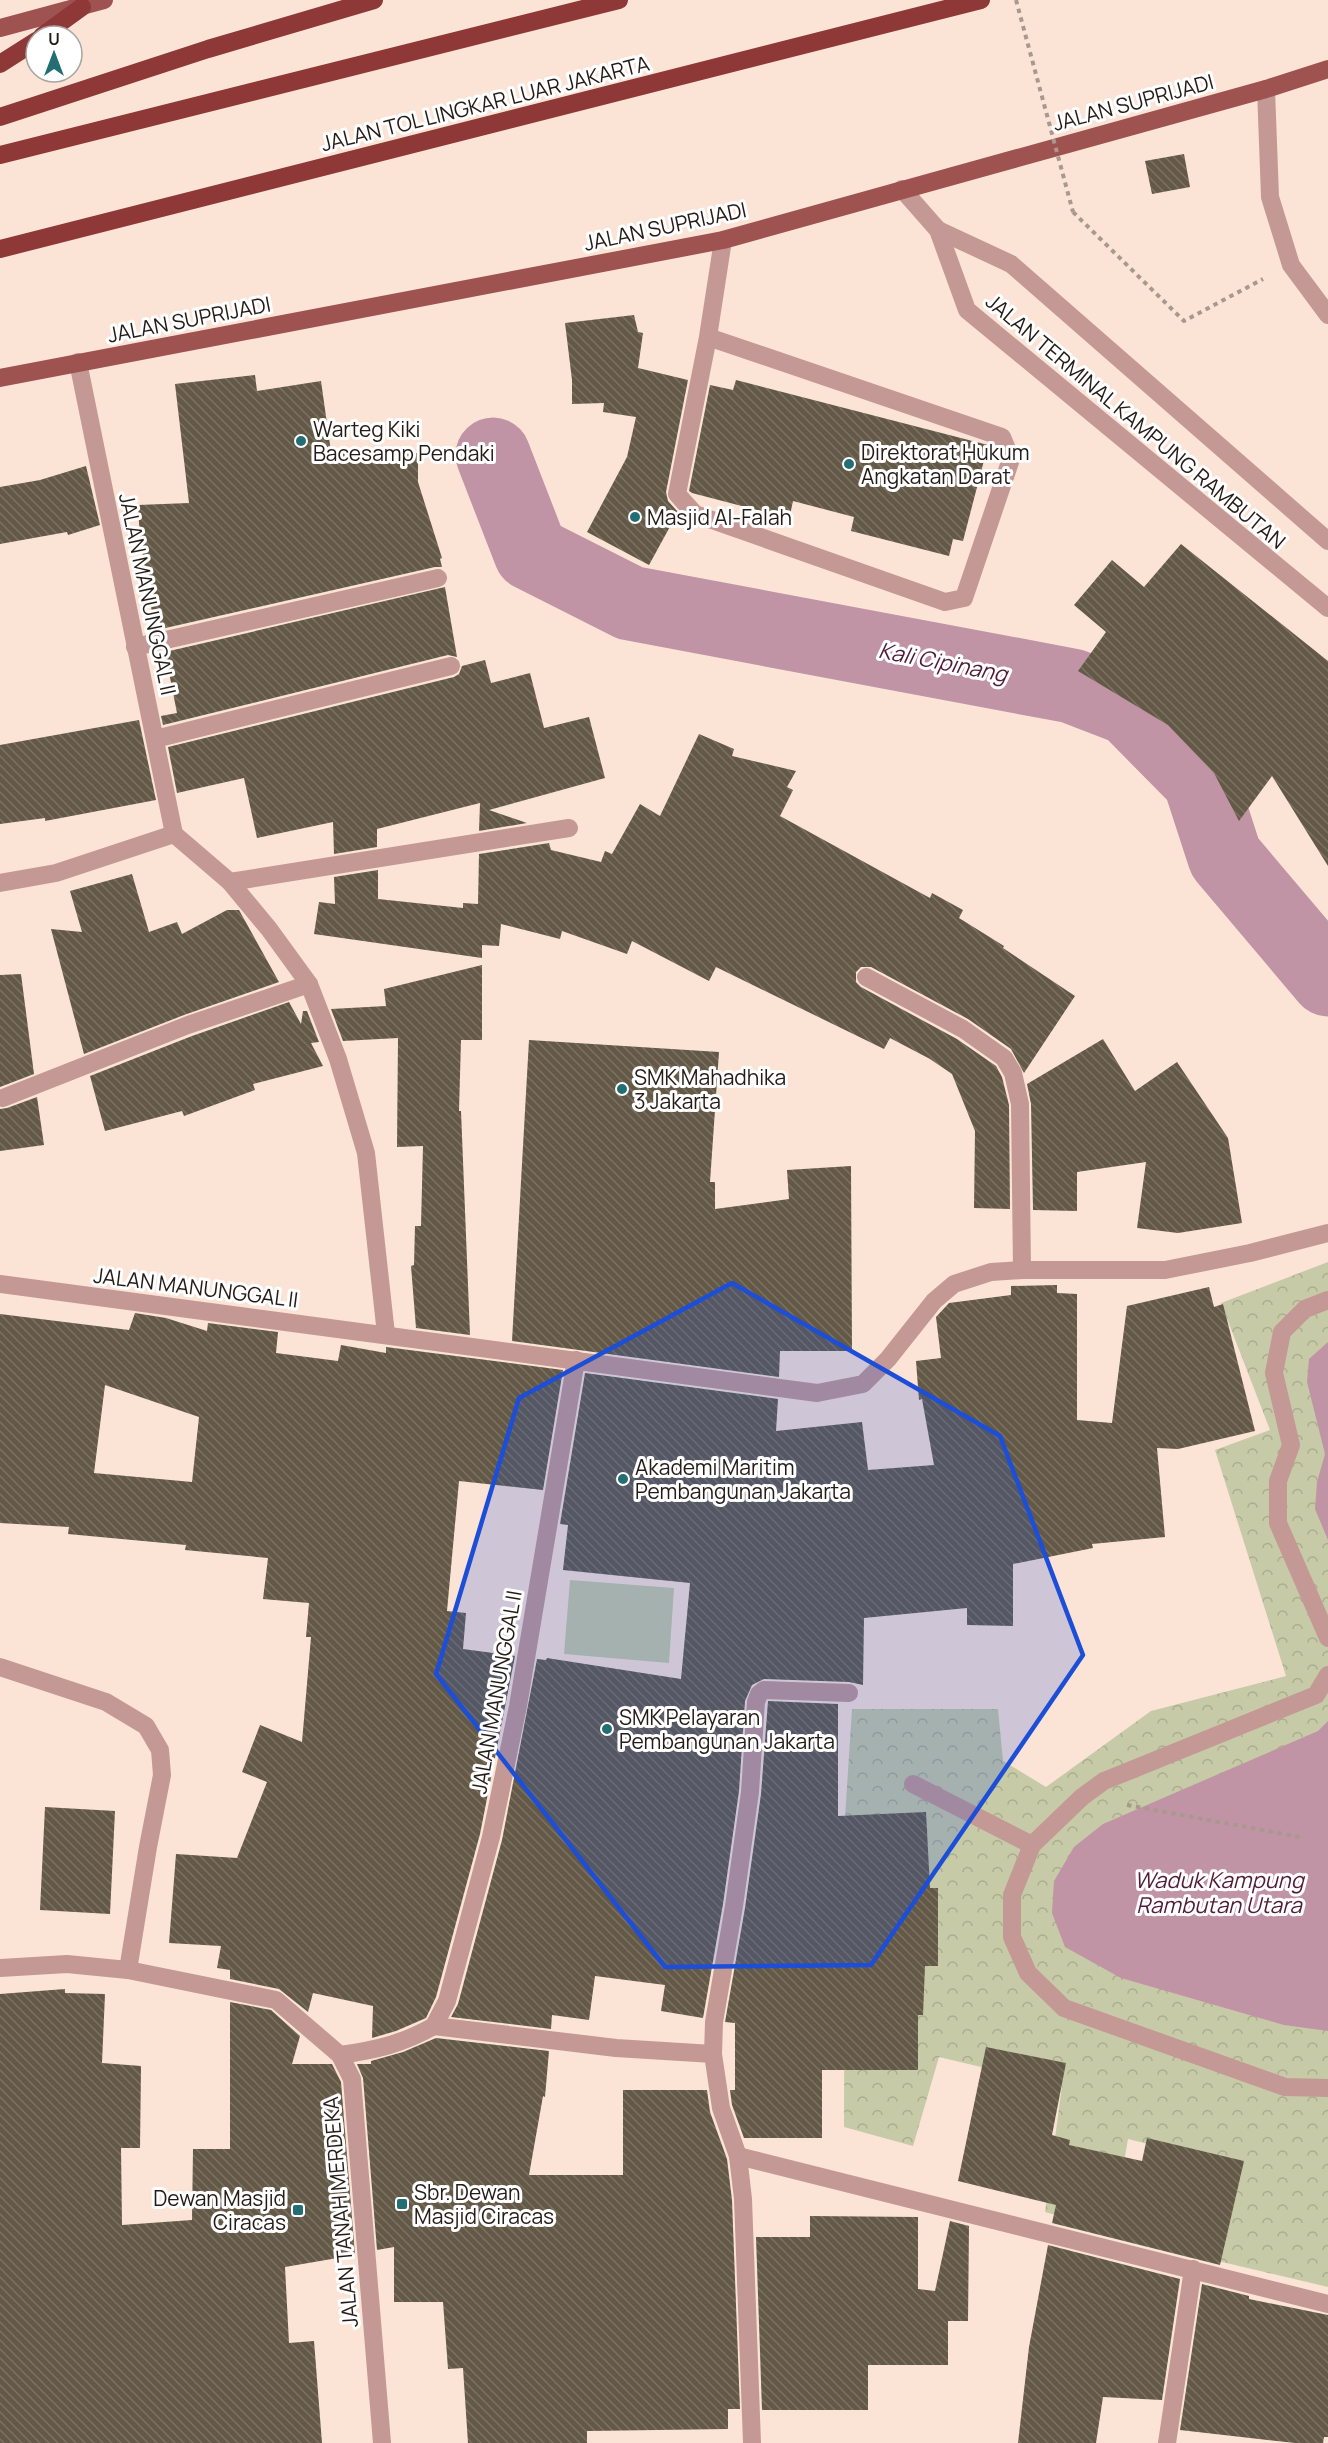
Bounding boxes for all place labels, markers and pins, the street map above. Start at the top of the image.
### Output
place label: Warteg Kiki Bacesamp Pendaki [313,415,495,467]
marker: Warteg Kiki Bacesamp Pendaki [294,434,308,448]
place label: Direktorat Hukum Angkatan Darat [861,438,1029,490]
marker: Direktorat Hukum Angkatan Darat [842,457,856,471]
place label: Masjid Al-Falah [647,503,792,531]
marker: Masjid Al-Falah [628,510,642,524]
place label: SMK Mahadhika 3 Jakarta [634,1063,786,1115]
marker: SMK Mahadhika 3 Jakarta [615,1082,629,1096]
place label: Akademi Maritim Pembangunan Jakarta [635,1453,851,1505]
marker: Akademi Maritim Pembangunan Jakarta [616,1472,630,1486]
place label: SMK Pelayaran Pembangunan Jakarta [619,1703,835,1755]
marker: SMK Pelayaran Pembangunan Jakarta [600,1722,614,1736]
place label: Sbr. Dewan Masjid Ciracas [414,2178,554,2230]
place label: Dewan Masjid Ciracas [153,2184,286,2236]
marker: Sbr. Dewan Masjid Ciracas [395,2197,409,2211]
marker: Dewan Masjid Ciracas [291,2203,305,2217]

